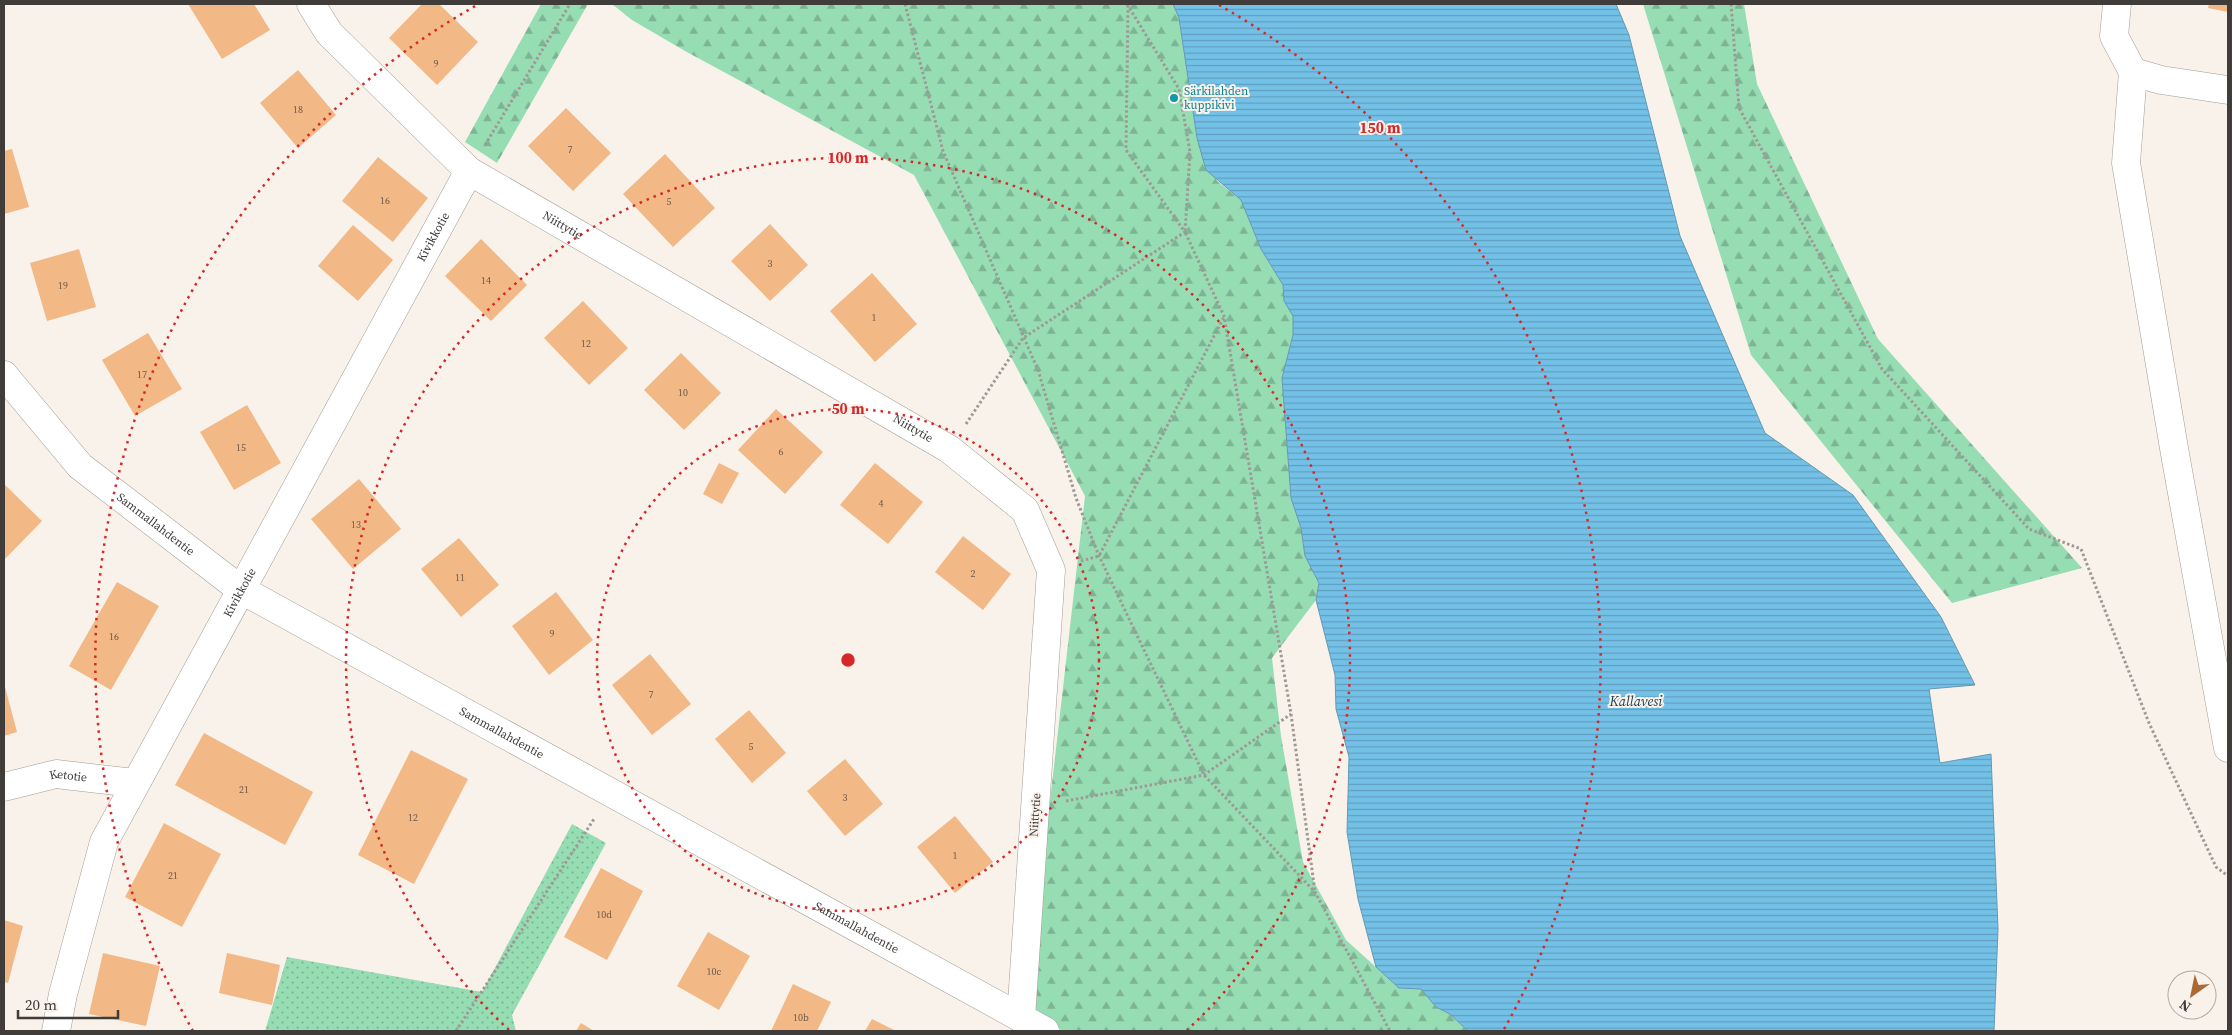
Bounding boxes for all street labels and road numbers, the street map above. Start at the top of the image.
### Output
street label: Niittytie [540,207,586,243]
street label: Kivikkotie [413,209,453,264]
street label: Niittytie [890,410,936,446]
street label: Sammallahdentie [113,489,198,559]
street label: Kivikkotie [220,565,260,620]
street label: Sammallahdentie [457,703,547,762]
street label: Ketotie [48,766,88,786]
street label: Niittytie [1025,793,1045,837]
street label: Sammallahdentie [812,898,902,957]

